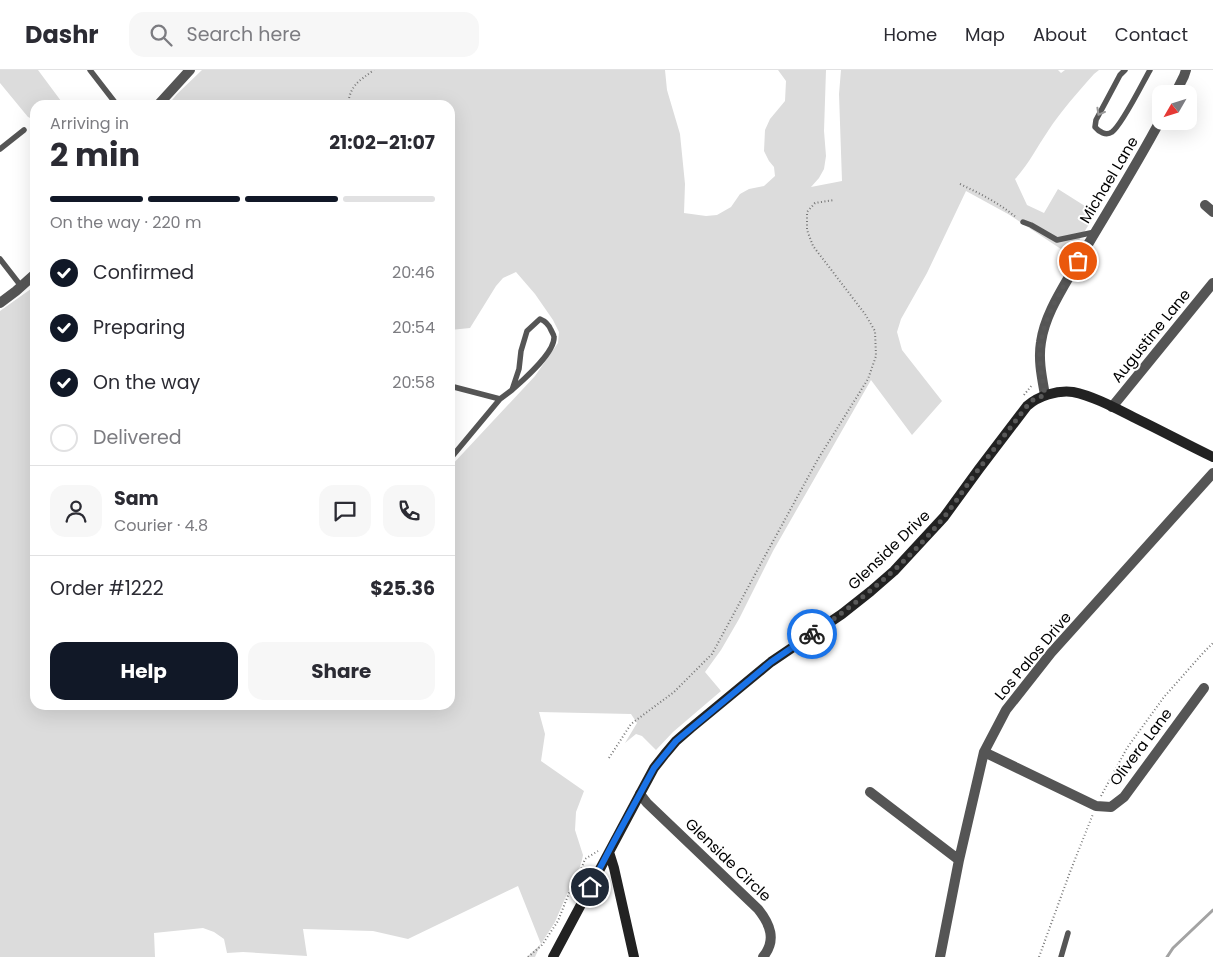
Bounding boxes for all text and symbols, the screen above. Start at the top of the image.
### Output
search box [129,12,479,57]
text: Dashr [25,18,99,51]
icon: search [147,21,175,49]
text: Search here [187,21,301,48]
text: Home [883,22,937,47]
text: Map [965,22,1005,47]
text: About [1033,22,1087,47]
text: Contact [1115,22,1188,47]
north arrow [1152,85,1198,130]
map controls [1152,85,1197,130]
one-way arrow [1096,107,1106,116]
text: Arriving in [50,112,129,135]
text: 21:02–21:07 [329,129,435,156]
text: 2 min [50,132,140,177]
street label: Michael Lane [1074,132,1143,227]
text: On the way · 220 m [50,211,201,234]
pin [1057,240,1099,282]
icon: bag [1064,247,1092,275]
icon: check [50,259,78,287]
text: Confirmed [93,259,194,286]
text: 20:46 [392,261,435,284]
street label: Augustine Lane [1106,284,1195,387]
icon: check [50,314,78,342]
text: Preparing [93,314,185,341]
text: 20:54 [392,316,435,339]
icon: check [50,369,78,397]
text: On the way [93,369,200,396]
text: 20:58 [392,371,435,394]
text: Delivered [93,424,182,451]
button: person [50,485,102,537]
text: Sam [114,485,159,512]
button: chat [319,485,371,537]
button: phone [383,485,435,537]
street label: Glenside Drive [843,505,934,594]
text: Courier · 4.8 [114,514,208,537]
text: Order #1222 [50,575,164,602]
text: $25.36 [370,575,435,602]
street label: Los Palos Drive [989,607,1076,704]
courier [787,609,837,659]
icon: bike [798,620,826,648]
button: Help [50,642,238,700]
button: Share [248,642,435,700]
street label: Olivera Lane [1104,704,1177,790]
street label: Glenside Circle [681,813,776,906]
pin [569,866,611,908]
icon: home [576,873,604,901]

